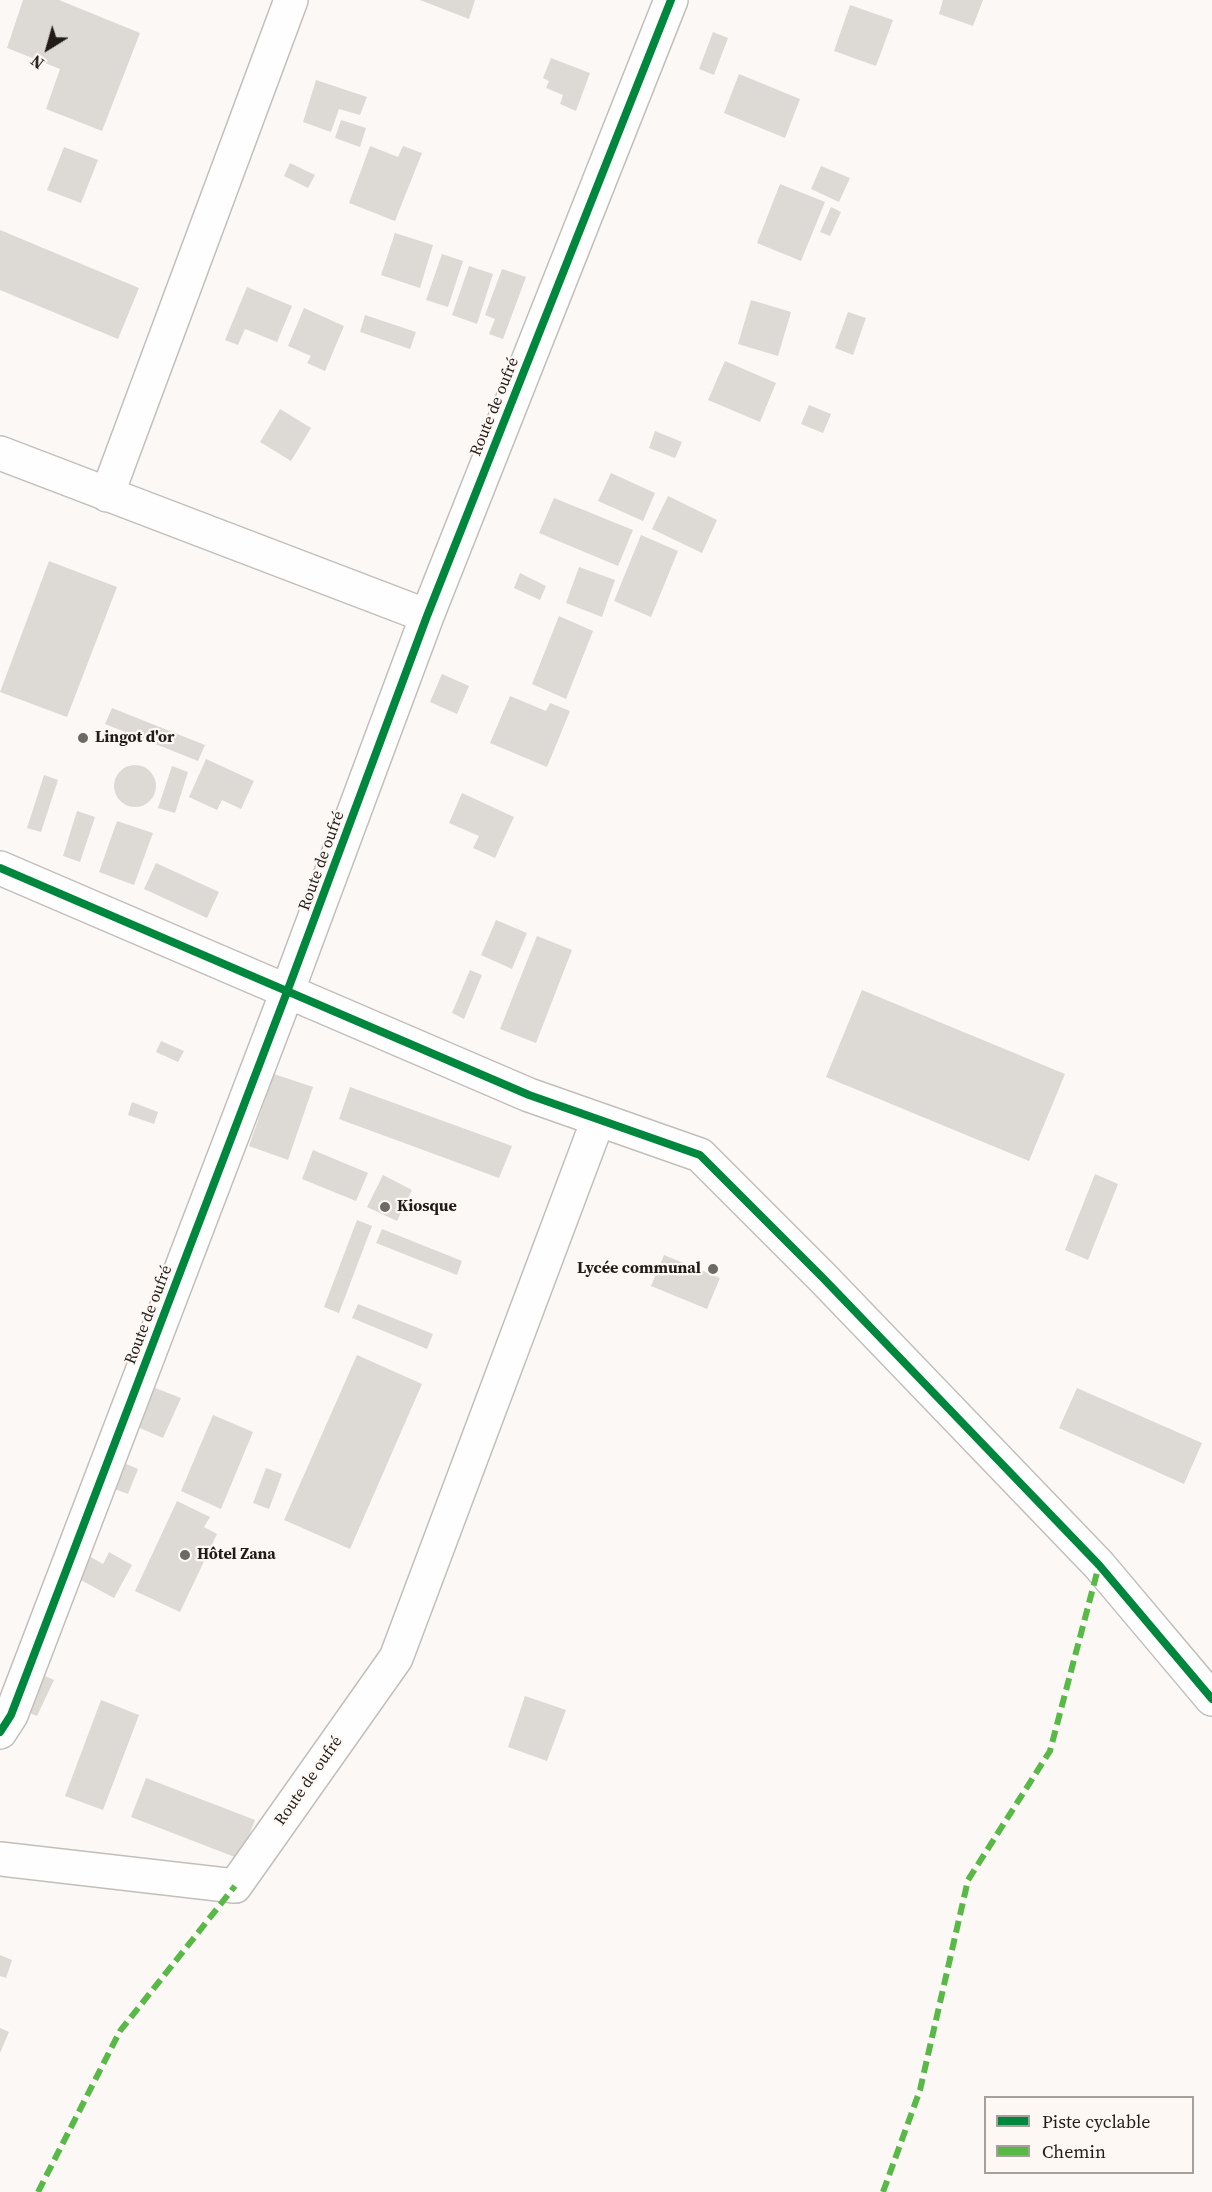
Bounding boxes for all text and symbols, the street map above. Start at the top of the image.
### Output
north arrow [18,18,78,78]
text: N [26,50,48,75]
street label: Route de oufré [466,355,524,459]
place label: Lingot d'or [95,728,174,748]
marker: Lingot d'or [76,731,90,745]
street label: Route de oufré [295,809,349,913]
place label: Kiosque [397,1197,457,1217]
marker: Kiosque [378,1200,392,1214]
place label: Lycée communal [577,1259,701,1279]
marker: Lycée communal [706,1262,720,1276]
street label: Route de oufré [121,1263,177,1367]
place label: Hôtel Zana [197,1545,276,1565]
marker: Hôtel Zana [178,1548,192,1562]
street label: Route de oufré [271,1733,347,1829]
legend [984,2096,1194,2174]
text: Piste cyclable [1042,2109,1151,2134]
text: Chemin [1042,2139,1106,2164]

